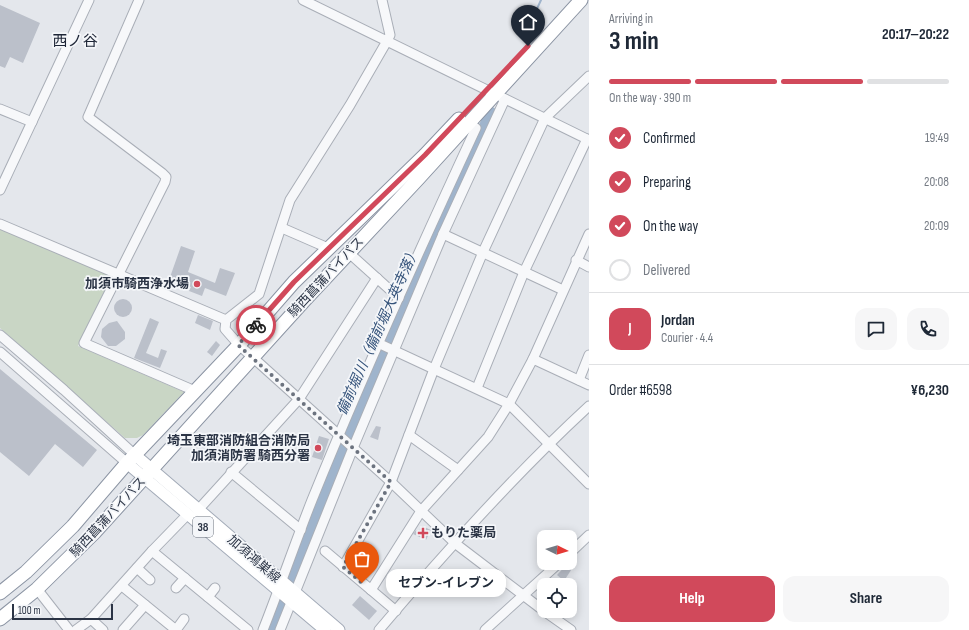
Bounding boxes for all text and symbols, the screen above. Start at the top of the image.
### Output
pin [511,5,545,46]
icon: home [517,11,539,33]
text: Arriving in [609,11,653,27]
text: 20:17–20:22 [882,25,949,44]
text: 3 min [609,26,659,57]
district label: 西ノ谷 [52,32,98,51]
text: On the way · 390 m [609,90,691,106]
icon: check [609,127,631,149]
text: Confirmed [643,129,696,148]
text: 19:49 [925,130,949,146]
icon: check [609,171,631,193]
text: Preparing [643,173,691,192]
text: 20:08 [924,174,949,190]
icon: check [609,215,631,237]
text: On the way [643,217,698,236]
text: 20:09 [924,218,949,234]
street label: 騎西菖蒲バイパス [285,234,367,320]
water label: 備前堀川（備前堀大英寺落） [333,244,423,418]
text: Delivered [643,261,690,280]
place label: 加須市騎西浄水場 [85,276,189,292]
marker: 加須市騎西浄水場 [192,279,202,289]
courier [236,305,276,345]
button: chat [855,308,897,350]
button: phone [907,308,949,350]
text: Jordan [661,311,695,330]
icon: bike [245,314,267,336]
text: J [628,319,632,338]
text: Courier · 4.4 [661,330,713,346]
text: Order #6598 [609,381,672,400]
text: ¥6,230 [910,381,949,400]
place label: 埼玉東部消防組合消防局 加須消防署 騎西分署 [167,433,310,464]
marker: 埼玉東部消防組合消防局 加須消防署 騎西分署 [313,443,323,453]
street label: 騎西菖蒲バイパス [67,474,149,560]
road number: 38 [193,517,213,537]
place label: もりた薬局 [431,525,496,541]
marker: もりた薬局 [418,528,428,538]
north arrow [537,530,577,570]
map controls [537,530,577,618]
street label: 加須鴻巣線 [224,532,284,586]
pin [345,542,379,583]
icon: bag [351,548,373,570]
callout: セブン-イレブン [386,569,506,597]
text: セブン-イレブン [398,575,494,591]
button: Help [609,576,775,622]
button: Share [783,576,949,622]
button: locate [537,578,577,618]
scale bar [12,602,113,621]
text: 100 m [18,604,40,617]

